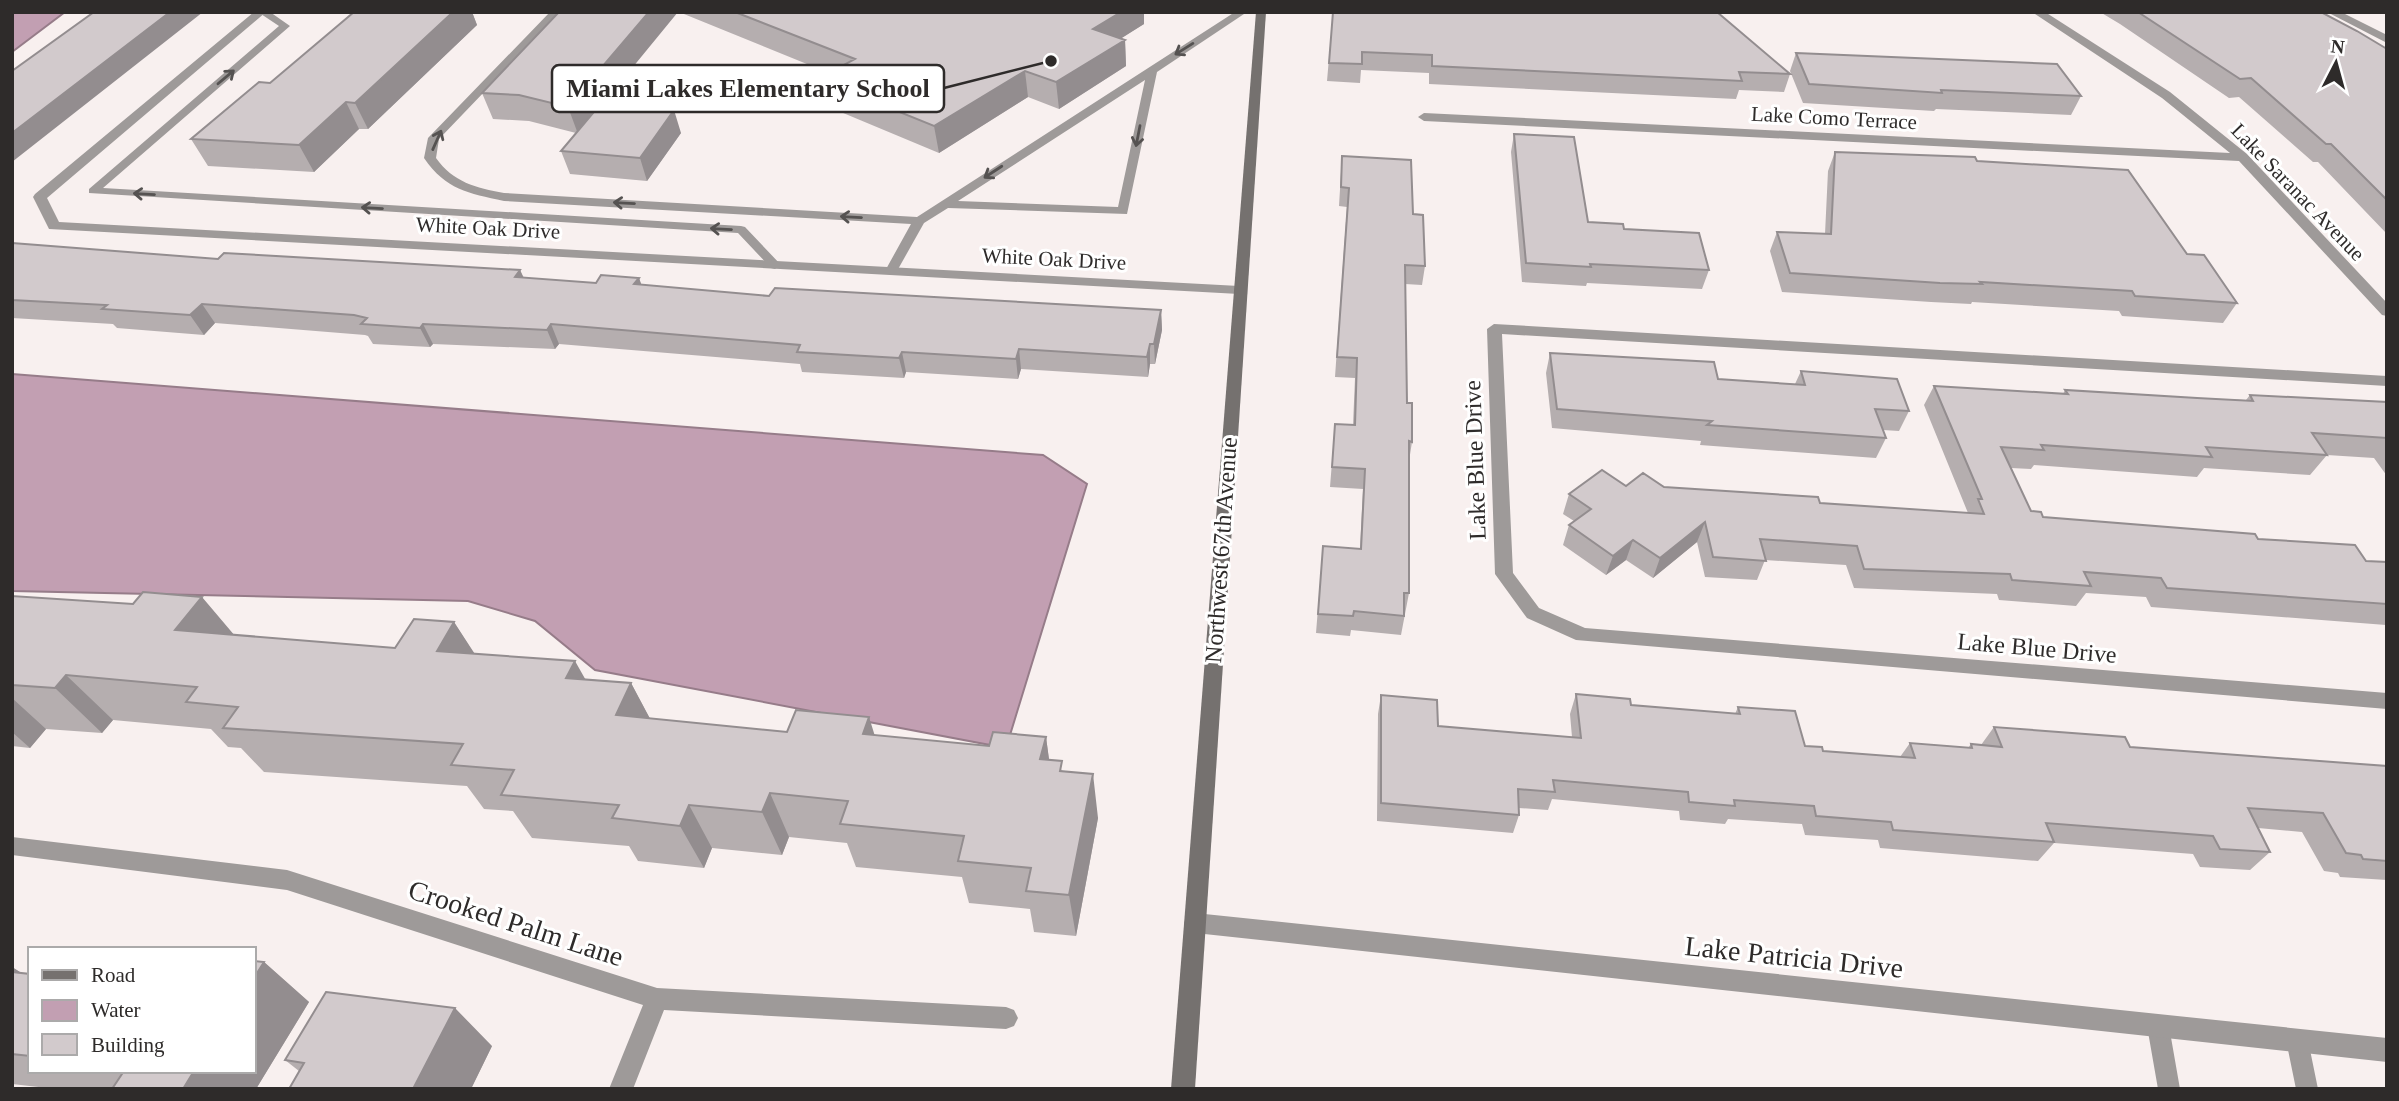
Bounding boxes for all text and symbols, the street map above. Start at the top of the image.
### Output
north arrow [2301,28,2371,98]
text: N [2330,35,2346,58]
one-way arrow [1175,42,1194,56]
callout: Miami Lakes Elementary School [552,65,944,112]
one-way arrow [217,69,235,85]
text: Miami Lakes Elementary School [566,74,930,103]
street label: Lake Como Terrace [1750,102,1918,134]
street label: Lake Saranac Avenue [2226,118,2370,266]
one-way arrow [1131,124,1145,147]
one-way arrow [431,130,444,151]
one-way arrow [984,165,1003,180]
one-way arrow [133,188,156,201]
one-way arrow [612,197,635,210]
one-way arrow [361,201,383,214]
one-way arrow [840,210,863,223]
street label: White Oak Drive [415,212,561,244]
one-way arrow [710,222,733,235]
street label: White Oak Drive [981,243,1127,275]
street label: Lake Blue Drive [1459,380,1491,540]
street label: Northwest 67th Avenue [1200,436,1242,664]
street label: Lake Blue Drive [1956,628,2118,668]
street label: Crooked Palm Lane [405,874,627,972]
street label: Lake Patricia Drive [1683,930,1905,984]
legend [28,947,256,1073]
text: Road [91,963,136,987]
text: Water [91,998,141,1022]
text: Building [91,1033,165,1057]

